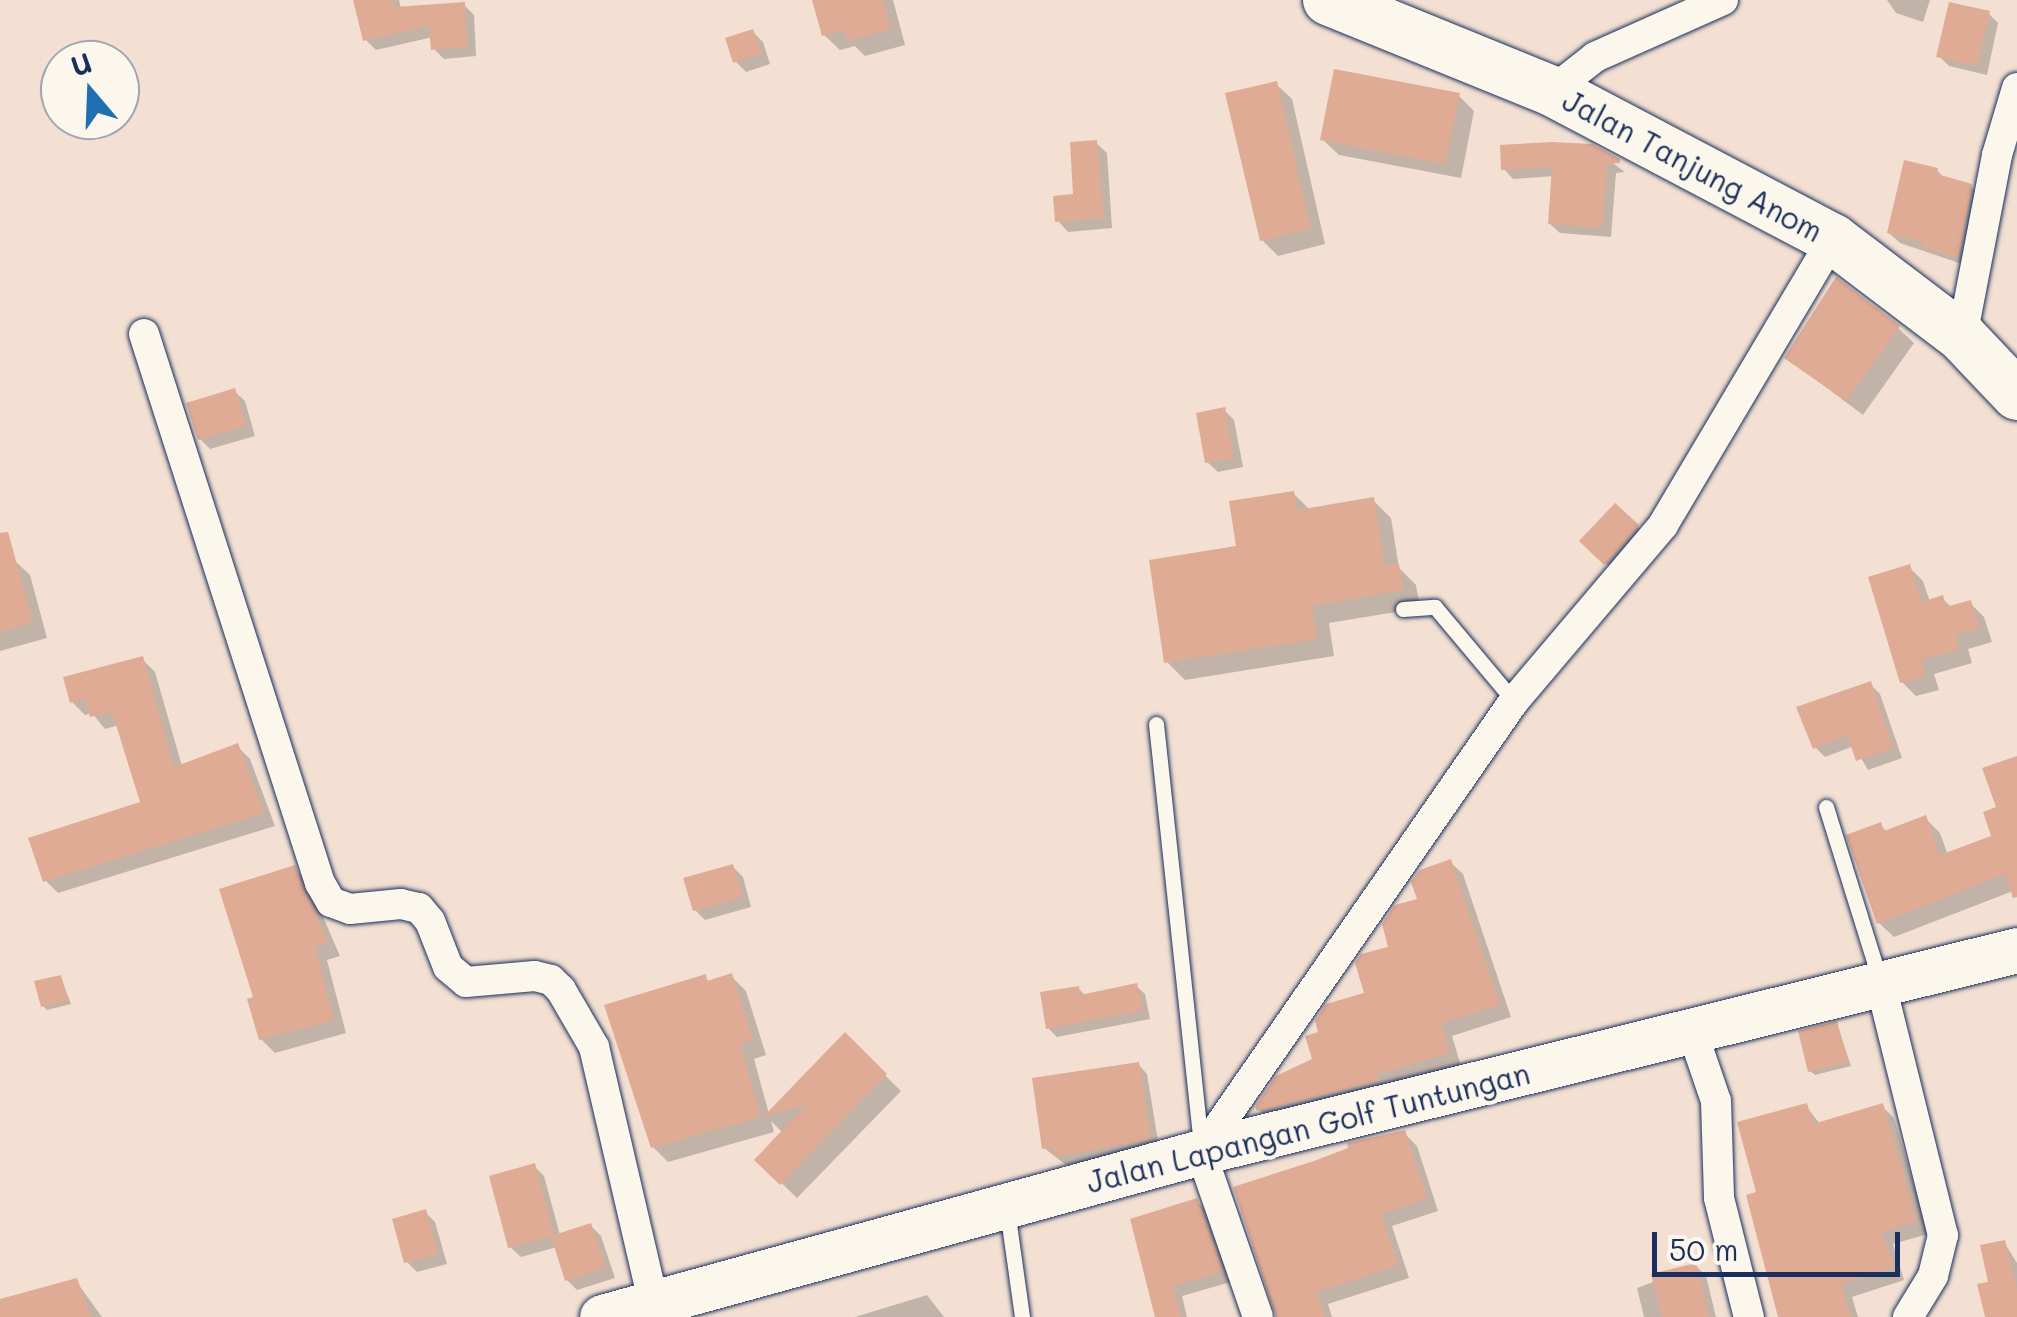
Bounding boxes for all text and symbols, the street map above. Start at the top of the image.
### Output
north arrow [40,40,140,140]
text: U [66,43,96,84]
street label: Jalan Tanjung Anom [1557,81,1829,249]
street label: Jalan Lapangan Golf Tuntungan [1083,1054,1533,1200]
scale bar [1657,1212,1904,1274]
text: 50 m [1669,1229,1739,1269]

